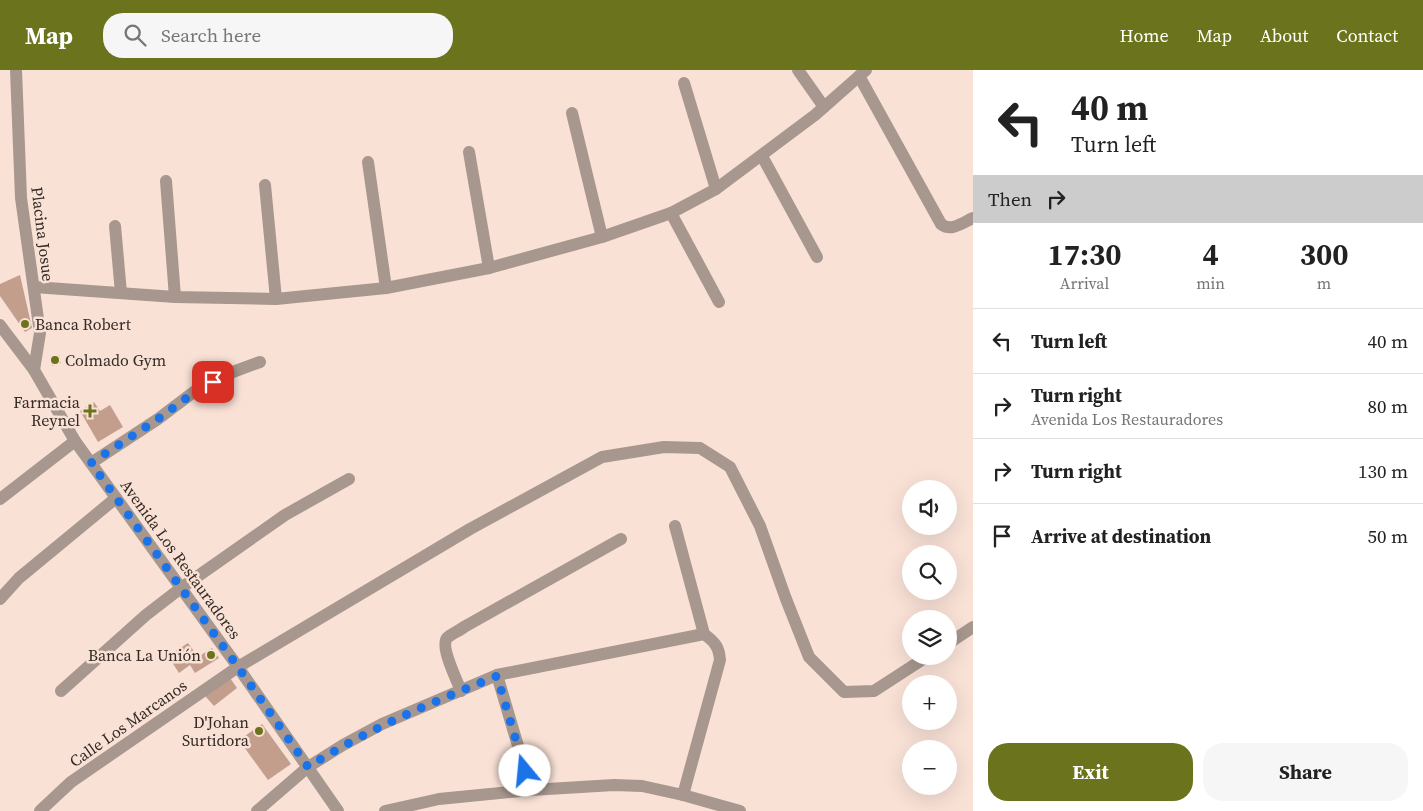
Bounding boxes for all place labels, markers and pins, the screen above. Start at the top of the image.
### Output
place label: Banca Robert [35,313,132,335]
marker: Banca Robert [19,318,31,330]
place label: Colmado Gym [65,349,166,371]
marker: Colmado Gym [49,354,61,366]
pin [192,361,234,403]
place label: Farmacia Reynel [13,391,81,431]
marker: Farmacia Reynel [84,405,96,417]
place label: Banca La Unión [88,644,201,666]
marker: Banca La Unión [205,649,217,661]
place label: D'Johan Surtidora [182,711,250,751]
marker: D'Johan Surtidora [253,725,265,737]

